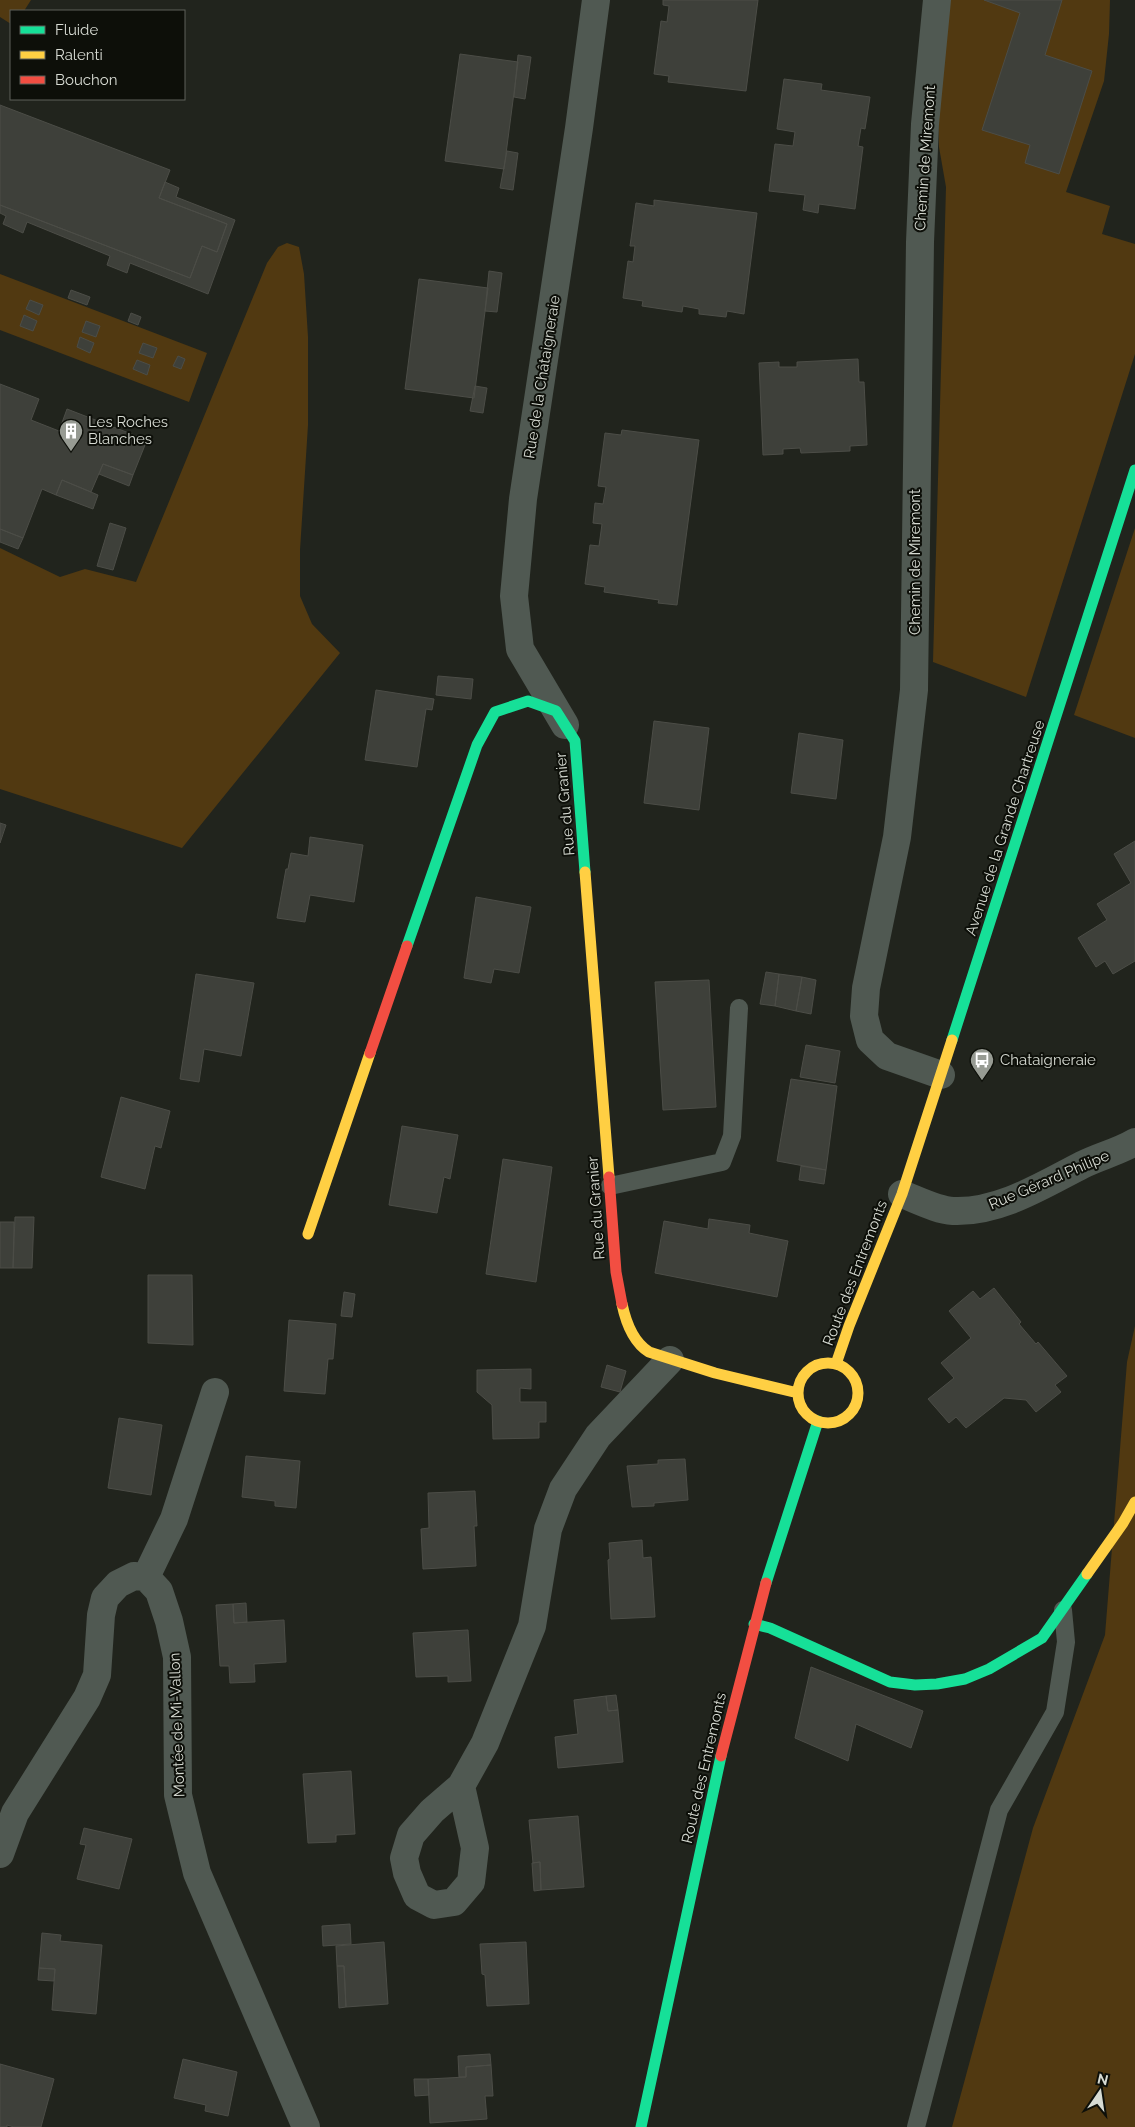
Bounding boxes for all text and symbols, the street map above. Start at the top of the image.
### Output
legend [10,10,185,100]
text: Fluide [55,21,98,39]
text: Ralenti [55,46,103,64]
text: Bouchon [55,71,117,89]
street label: Chemin de Miremont [911,85,939,231]
street label: Rue de la Châtaigneraie [520,294,564,460]
place label: Les Roches Blanches [88,413,168,448]
building icon: Les Roches Blanches [58,418,84,452]
street label: Chemin de Miremont [906,489,924,635]
street label: Avenue de la Grande Chartreuse [962,718,1048,938]
street label: Rue du Granier [551,751,578,856]
bus stop icon: Chataigneraie [969,1047,995,1081]
place label: Chataigneraie [1000,1051,1096,1069]
street label: Rue Gérard Philipe [986,1146,1112,1214]
street label: Rue du Granier [583,1155,609,1260]
street label: Route des Entremonts [819,1198,891,1348]
street label: Montée de Mi-Vallon [165,1652,189,1798]
street label: Route des Entremonts [678,1691,730,1845]
north arrow [1075,2067,1125,2117]
text: N [1096,2070,1110,2088]

